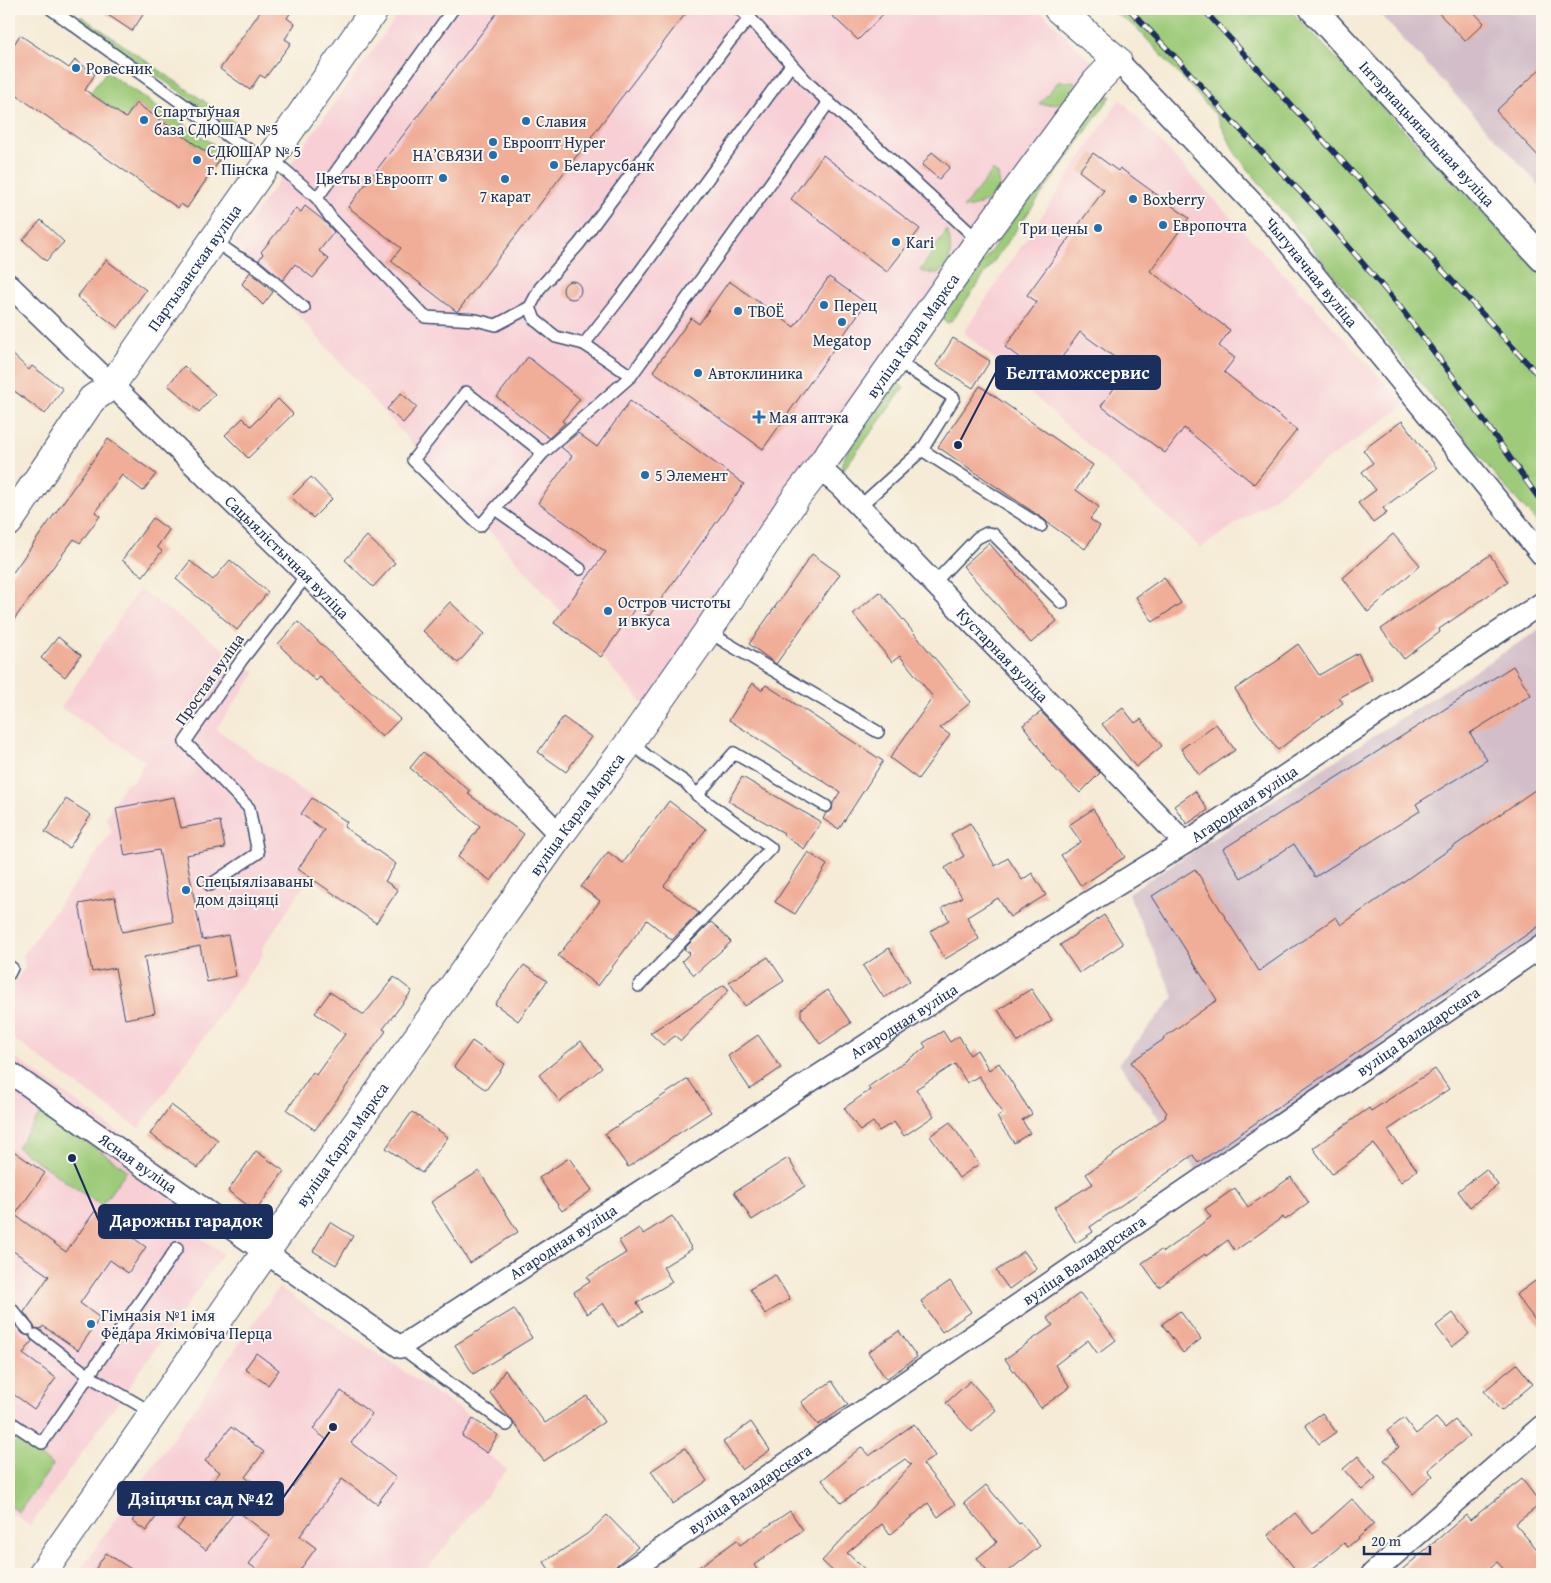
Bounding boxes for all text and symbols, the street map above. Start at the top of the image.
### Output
street label: Інтэрнацыянальная вуліца [1354,55,1501,212]
place label: Ровесник [86,56,153,80]
marker: Ровесник [70,62,82,74]
place label: Спартыўная база СДЮШАР №5 [154,99,279,141]
place label: Славия [536,109,587,133]
marker: Спартыўная база СДЮШАР №5 [138,114,150,126]
marker: Славия [520,115,532,127]
place label: Евроопт Hyper [503,130,606,154]
marker: Евроопт Hyper [487,136,499,148]
place label: СДЮШАР № 5 г. Пінска [207,139,301,181]
place label: НАʼСВЯЗИ [413,143,483,167]
marker: НАʼСВЯЗИ [487,149,499,161]
place label: Беларусбанк [564,153,655,177]
marker: СДЮШАР № 5 г. Пінска [191,154,203,166]
marker: Беларусбанк [548,159,560,171]
place label: Цветы в Евроопт [316,166,433,190]
marker: Цветы в Евроопт [437,172,449,184]
marker: 7 карат [499,173,511,185]
place label: 7 карат [479,184,531,208]
place label: Boxberry [1143,187,1205,211]
marker: Boxberry [1127,193,1139,205]
street label: Партызанская вуліца [141,199,247,336]
street label: Чыгуначная вуліца [1260,212,1364,332]
place label: Европочта [1173,213,1247,237]
place label: Три цены [1020,216,1088,240]
marker: Европочта [1157,219,1169,231]
marker: Три цены [1092,222,1104,234]
place label: Kari [906,230,935,254]
marker: Kari [890,236,902,248]
street label: вуліца Карла Маркса [860,268,965,403]
place label: Перец [834,293,877,317]
place label: ТВОЁ [748,299,784,323]
marker: Перец [818,299,830,311]
marker: ТВОЁ [732,305,744,317]
marker: Megatop [836,316,848,328]
place label: Megatop [813,328,872,352]
callout: Белтаможсервис [996,356,1160,389]
text: Белтаможсервис [1006,359,1150,386]
place label: Автоклиника [708,361,803,385]
marker: Автоклиника [692,367,704,379]
place label: Мая аптэка [769,405,849,429]
marker: Мая аптэка [753,411,765,423]
place label: 5 Элемент [655,463,728,487]
marker: 5 Элемент [639,469,651,481]
street label: Сацыялістычная вуліца [219,489,355,624]
place label: Остров чистоты и вкуса [618,590,731,632]
street label: Кустарная вуліца [951,602,1055,708]
marker: Остров чистоты и вкуса [602,605,614,617]
street label: Простая вуліца [168,628,250,730]
street label: вуліца Карла Маркса [523,747,630,881]
street label: Агародная вуліца [1186,759,1303,848]
place label: Спецыялізаваны дом дзіцяці [196,869,313,911]
marker: Спецыялізаваны дом дзіцяці [180,884,192,896]
street label: Агародная вуліца [845,977,962,1065]
street label: вуліца Валадарскага [1351,980,1485,1082]
street label: вуліца Карла Маркса [290,1077,394,1211]
street label: Ясная вуліца [93,1126,183,1199]
street label: Агародная вуліца [504,1197,622,1285]
callout: Дарожны гарадок [99,1205,272,1238]
text: Дарожны гарадок [109,1207,263,1234]
street label: вуліца Валадарскага [1017,1209,1151,1311]
place label: Гімназія №1 імя Фёдара Якімовіча Перца [101,1303,272,1345]
marker: Гімназія №1 імя Фёдара Якімовіча Перца [85,1318,97,1330]
street label: вуліца Валадарскага [683,1438,817,1540]
callout: Дзіцячы сад №42 [118,1482,283,1515]
text: Дзіцячы сад №42 [127,1485,274,1512]
scale bar [1364,1523,1430,1555]
text: 20 m [1371,1530,1402,1551]

